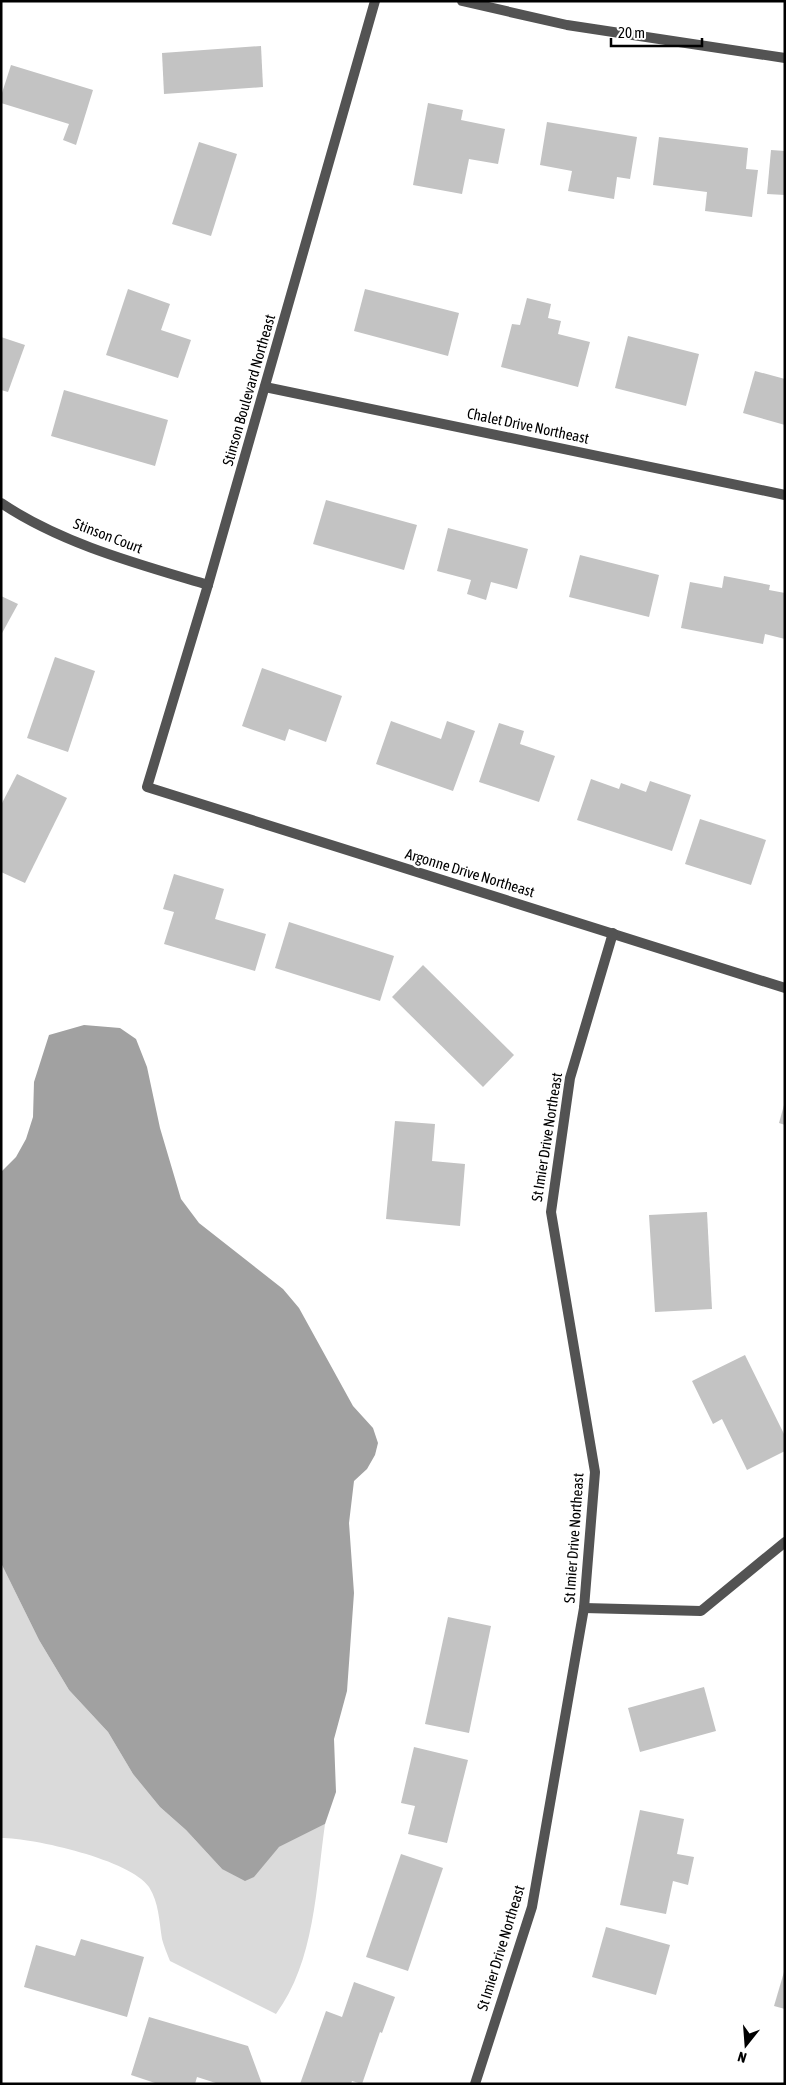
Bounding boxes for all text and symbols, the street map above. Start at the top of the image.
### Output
scale bar [611,15,702,47]
text: 20 m [618,24,645,41]
street label: Stinson Boulevard Northeast [219,312,278,468]
street label: Chalet Drive Northeast [466,404,591,447]
street label: Stinson Court [71,515,145,556]
street label: Argonne Drive Northeast [403,845,537,900]
street label: St Imier Drive Northeast [528,1071,565,1203]
street label: St Imier Drive Northeast [560,1472,587,1604]
street label: St Imier Drive Northeast [473,1883,528,2013]
north arrow [721,2020,771,2070]
text: N [736,2049,748,2066]

